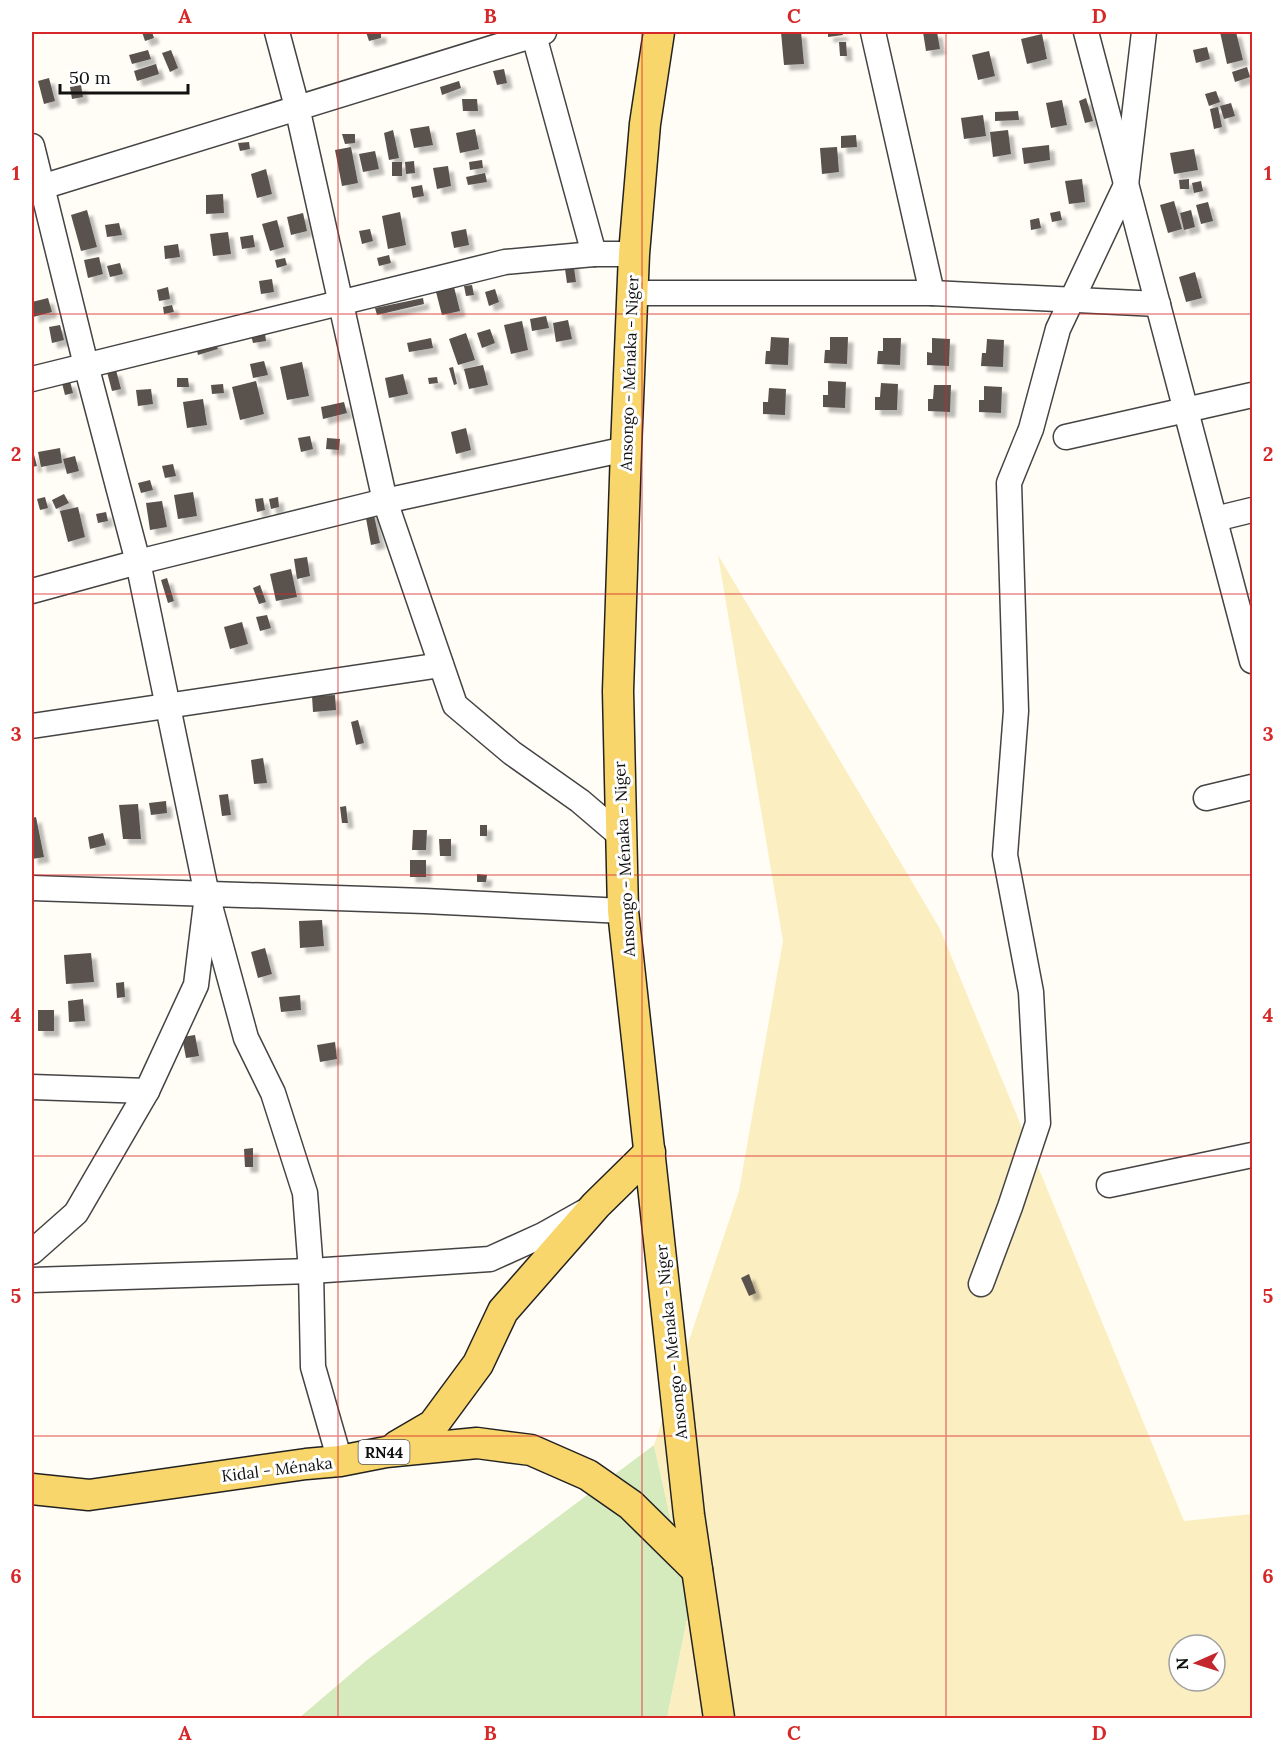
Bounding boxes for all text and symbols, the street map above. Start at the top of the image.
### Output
text: A [178,3,192,28]
text: B [483,3,497,28]
text: C [787,3,801,28]
text: D [1091,3,1107,28]
scale bar [60,57,188,95]
text: 50 m [69,66,111,89]
text: 1 [12,160,20,185]
text: 1 [1264,160,1272,185]
street label: Ansongo - Ménaka - Niger [616,275,642,472]
text: 2 [11,441,21,466]
text: 2 [1263,441,1273,466]
text: 3 [10,721,22,746]
text: 3 [1262,721,1274,746]
street label: Ansongo - Ménaka - Niger [609,761,639,958]
text: 4 [11,1002,22,1027]
text: 4 [1263,1002,1274,1027]
street label: Ansongo - Ménaka - Niger [651,1243,691,1441]
text: 5 [11,1283,22,1308]
text: 5 [1263,1283,1274,1308]
road number: RN44 [358,1440,410,1464]
street label: Kidal - Ménaka [220,1452,334,1486]
text: 6 [10,1563,22,1588]
text: 6 [1262,1563,1274,1588]
north arrow [1167,1633,1227,1693]
text: N [1172,1657,1192,1670]
text: A [178,1720,192,1745]
text: B [483,1720,497,1745]
text: C [787,1720,801,1745]
text: D [1091,1720,1107,1745]

